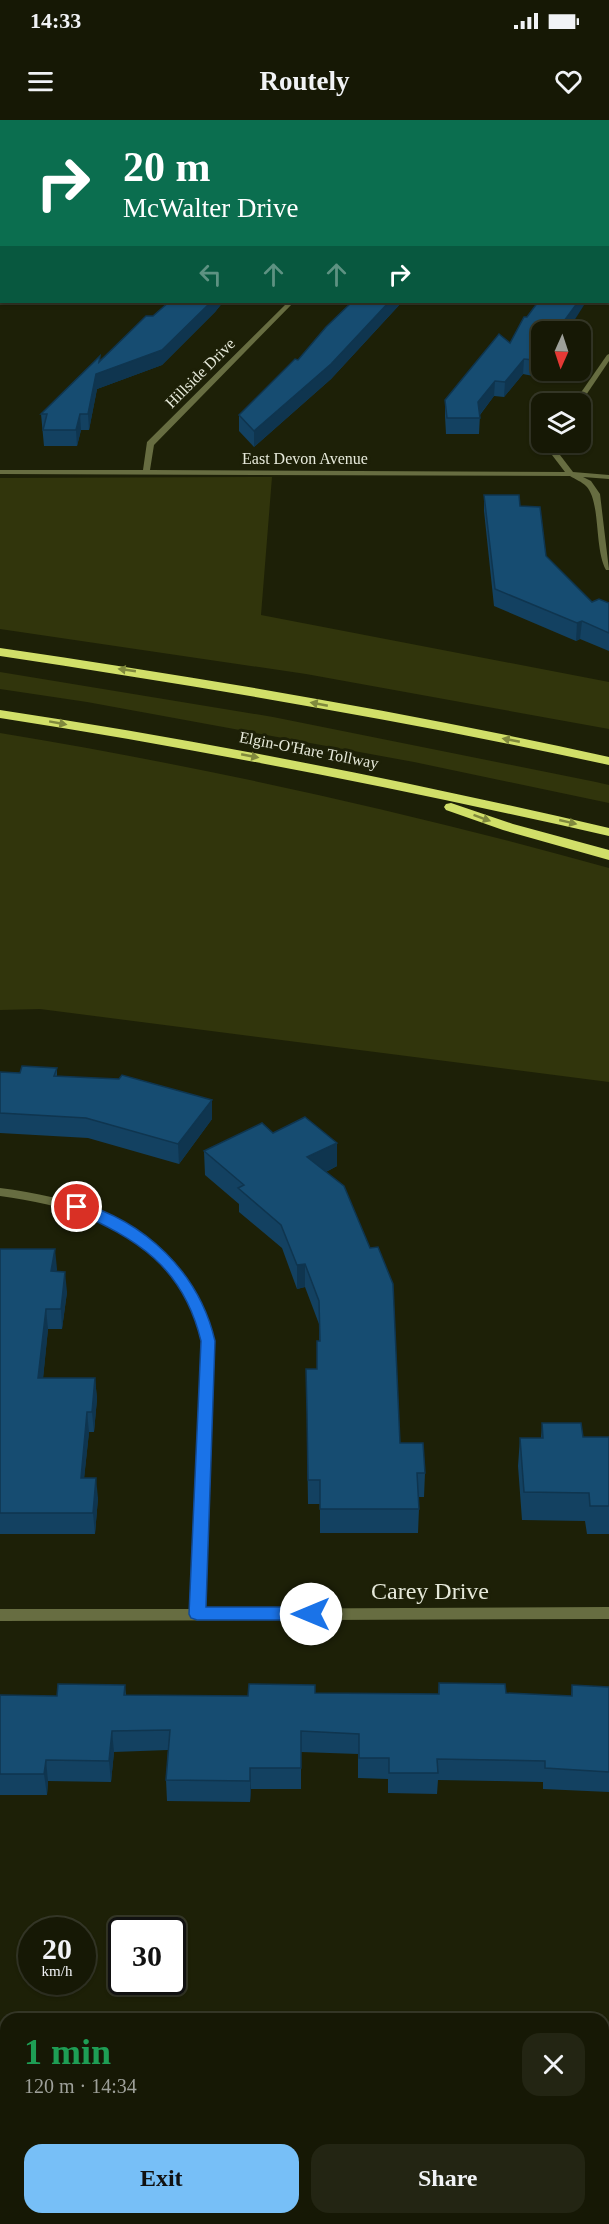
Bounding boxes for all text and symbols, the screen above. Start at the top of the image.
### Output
text: 14:33 [30,8,81,33]
icon: menu [24,65,57,98]
icon: heart [552,65,585,98]
text: Routely [260,66,350,96]
icon: right [24,144,102,222]
text: 20 m [123,144,211,190]
text: McWalter Drive [123,193,299,223]
icon: left [194,258,227,291]
icon: ahead [257,258,290,291]
icon: ahead [320,258,353,291]
icon: right [383,258,416,291]
north arrow [531,321,591,381]
map controls [531,321,591,453]
street label: Hillside Drive [162,335,238,411]
button: layers [531,393,591,453]
street label: East Devon Avenue [242,450,368,467]
one-way arrow [117,666,136,675]
one-way arrow [309,699,328,708]
one-way arrow [48,719,67,728]
street label: Elgin-O'Hare Tollway [238,728,380,773]
one-way arrow [501,735,520,744]
one-way arrow [241,752,260,761]
one-way arrow [473,814,491,823]
one-way arrow [559,818,577,828]
pin [51,1181,102,1232]
icon: arrive [60,1190,93,1223]
street label: Carey Drive [371,1578,489,1604]
position arrow [279,1582,343,1646]
speed limit sign: 30 [108,1917,186,1995]
text: 20 [42,1932,72,1965]
text: km/h [42,1963,72,1979]
text: 1 min [24,2032,111,2072]
button: close [522,2033,585,2096]
text: 120 m · 14:34 [24,2075,137,2097]
button: Exit [24,2144,299,2213]
button: Share [311,2144,585,2213]

